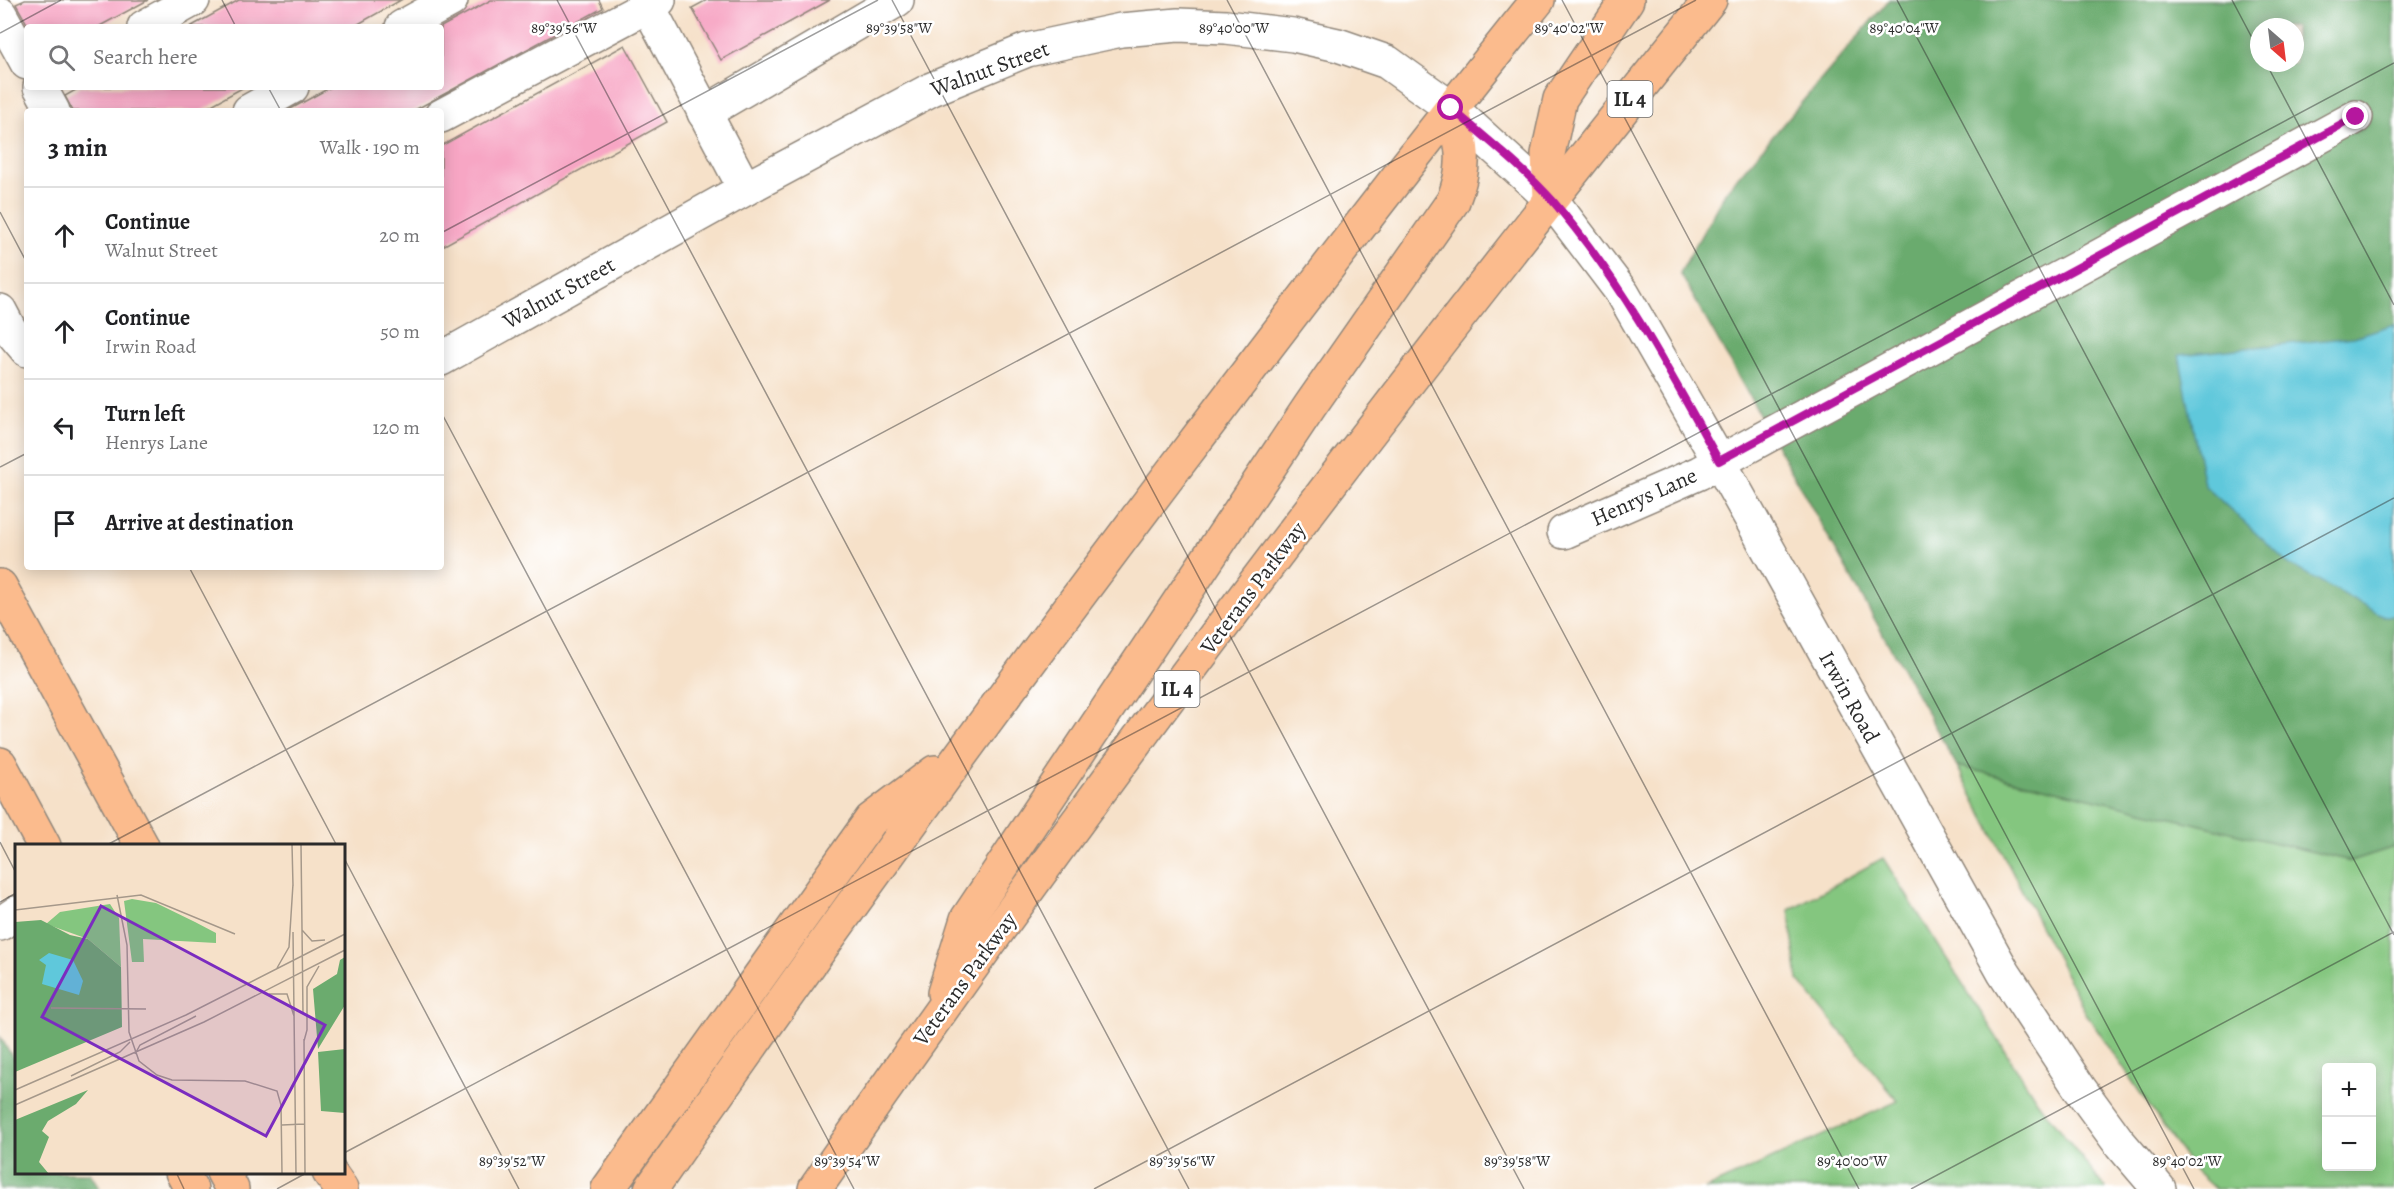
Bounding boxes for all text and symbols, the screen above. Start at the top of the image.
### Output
text: 89°39'56"W [531,18,597,38]
text: 89°39'58"W [866,18,932,38]
text: 89°40'00"W [1199,18,1269,38]
text: 89°40'02"W [1534,18,1604,38]
text: 89°40'04"W [1869,18,1939,38]
north arrow [2250,18,2304,72]
search box [24,24,444,90]
street label: Walnut Street [926,34,1053,105]
icon: search [45,41,78,74]
text: Search here [93,42,198,72]
road number: IL 4 [1608,81,1652,117]
route start [1437,94,1463,120]
route end [2342,103,2368,129]
text: 3 min [48,130,108,165]
text: Walk · 190 m [320,134,420,161]
text: Continue [105,207,190,237]
icon: ahead [48,219,81,252]
text: 20 m [379,222,420,249]
text: Walnut Street [105,237,218,264]
street label: Walnut Street [497,250,621,337]
text: Continue [105,303,190,333]
icon: ahead [48,315,81,348]
text: 50 m [380,318,420,345]
text: Irwin Road [105,333,196,360]
text: Turn left [105,399,185,429]
icon: left [48,411,81,444]
text: 120 m [372,414,420,441]
text: Henrys Lane [105,429,208,456]
street label: Henrys Lane [1586,460,1702,534]
icon: arrive [48,507,81,540]
text: Arrive at destination [105,508,294,538]
street label: Veterans Parkway [1193,516,1313,661]
street label: Irwin Road [1812,646,1887,748]
road number: IL 4 [1154,671,1200,707]
inset map [15,844,345,1174]
street label: Veterans Parkway [906,906,1024,1053]
map controls [2322,1063,2376,1171]
button: + [2322,1063,2376,1117]
button: − [2322,1117,2376,1171]
text: 89°39'52"W [479,1151,545,1171]
text: 89°39'54"W [814,1151,880,1171]
text: 89°39'56"W [1149,1151,1215,1171]
text: 89°39'58"W [1484,1151,1550,1171]
text: 89°40'00"W [1817,1151,1887,1171]
text: 89°40'02"W [2152,1151,2222,1171]

